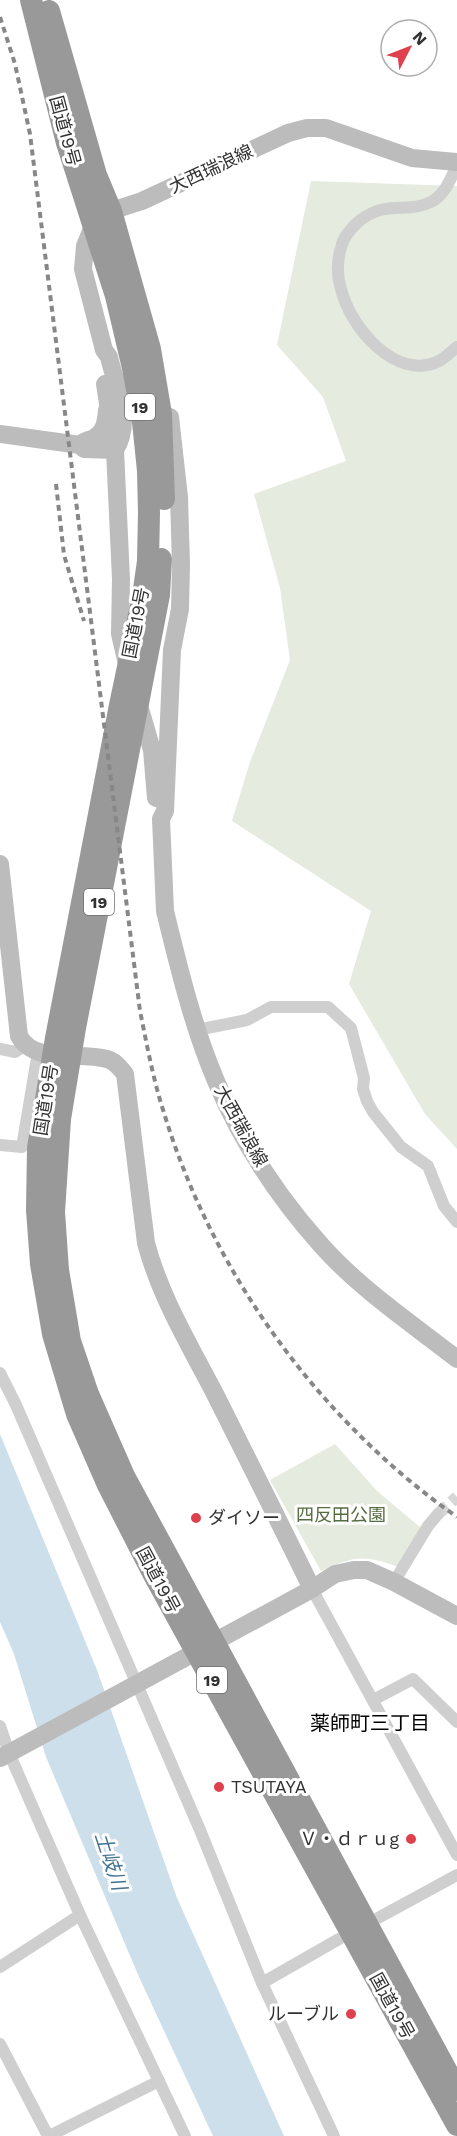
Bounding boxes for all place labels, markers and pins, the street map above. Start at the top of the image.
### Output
place label: ダイソー [208,1507,280,1528]
marker: ダイソー [189,1511,203,1525]
place label: TSUTAYA [231,1776,307,1797]
marker: TSUTAYA [212,1780,226,1794]
place label: Ｖ・ｄｒｕg [299,1828,399,1849]
marker: Ｖ・ｄｒｕg [404,1832,418,1846]
place label: ルーブル [268,2003,339,2024]
marker: ルーブル [344,2007,358,2021]

